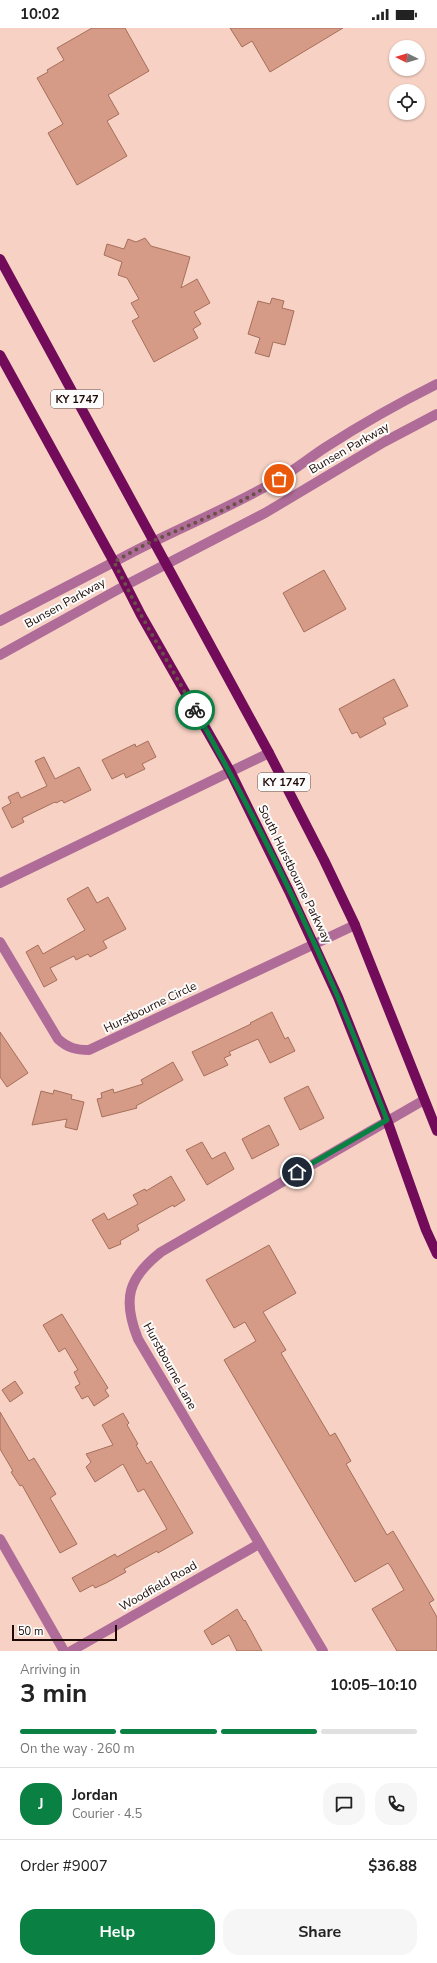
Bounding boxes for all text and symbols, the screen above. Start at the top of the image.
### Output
text: 10:02 [20,4,60,24]
north arrow [389,40,425,76]
map controls [389,40,425,120]
button: locate [389,84,425,120]
road number: KY 1747 [51,390,103,408]
street label: Bunsen Parkway [306,418,393,477]
pin [262,462,296,496]
icon: bag [268,468,290,490]
street label: Bunsen Parkway [22,574,109,632]
courier [175,690,215,730]
icon: bike [184,699,206,721]
road number: KY 1747 [258,773,310,791]
street label: South Hurstbourne Parkway [254,802,336,947]
street label: Hurstbourne Circle [101,978,199,1036]
pin [280,1155,314,1189]
icon: home [286,1161,308,1183]
street label: Hurstbourne Lane [139,1320,201,1412]
street label: Woodfield Road [116,1557,200,1615]
scale bar [12,1623,117,1642]
text: 50 m [18,1624,43,1639]
text: Arriving in [20,1661,80,1679]
text: 10:05–10:10 [330,1675,417,1695]
text: 3 min [20,1676,87,1711]
text: On the way · 260 m [20,1740,135,1758]
button: chat [323,1783,365,1825]
button: phone [375,1783,417,1825]
text: Jordan [72,1785,118,1805]
text: J [38,1794,44,1814]
text: Courier · 4.5 [72,1805,142,1823]
text: Order #9007 [20,1856,108,1876]
text: $36.88 [368,1856,417,1876]
button: Help [20,1909,215,1955]
button: Share [223,1909,417,1955]

